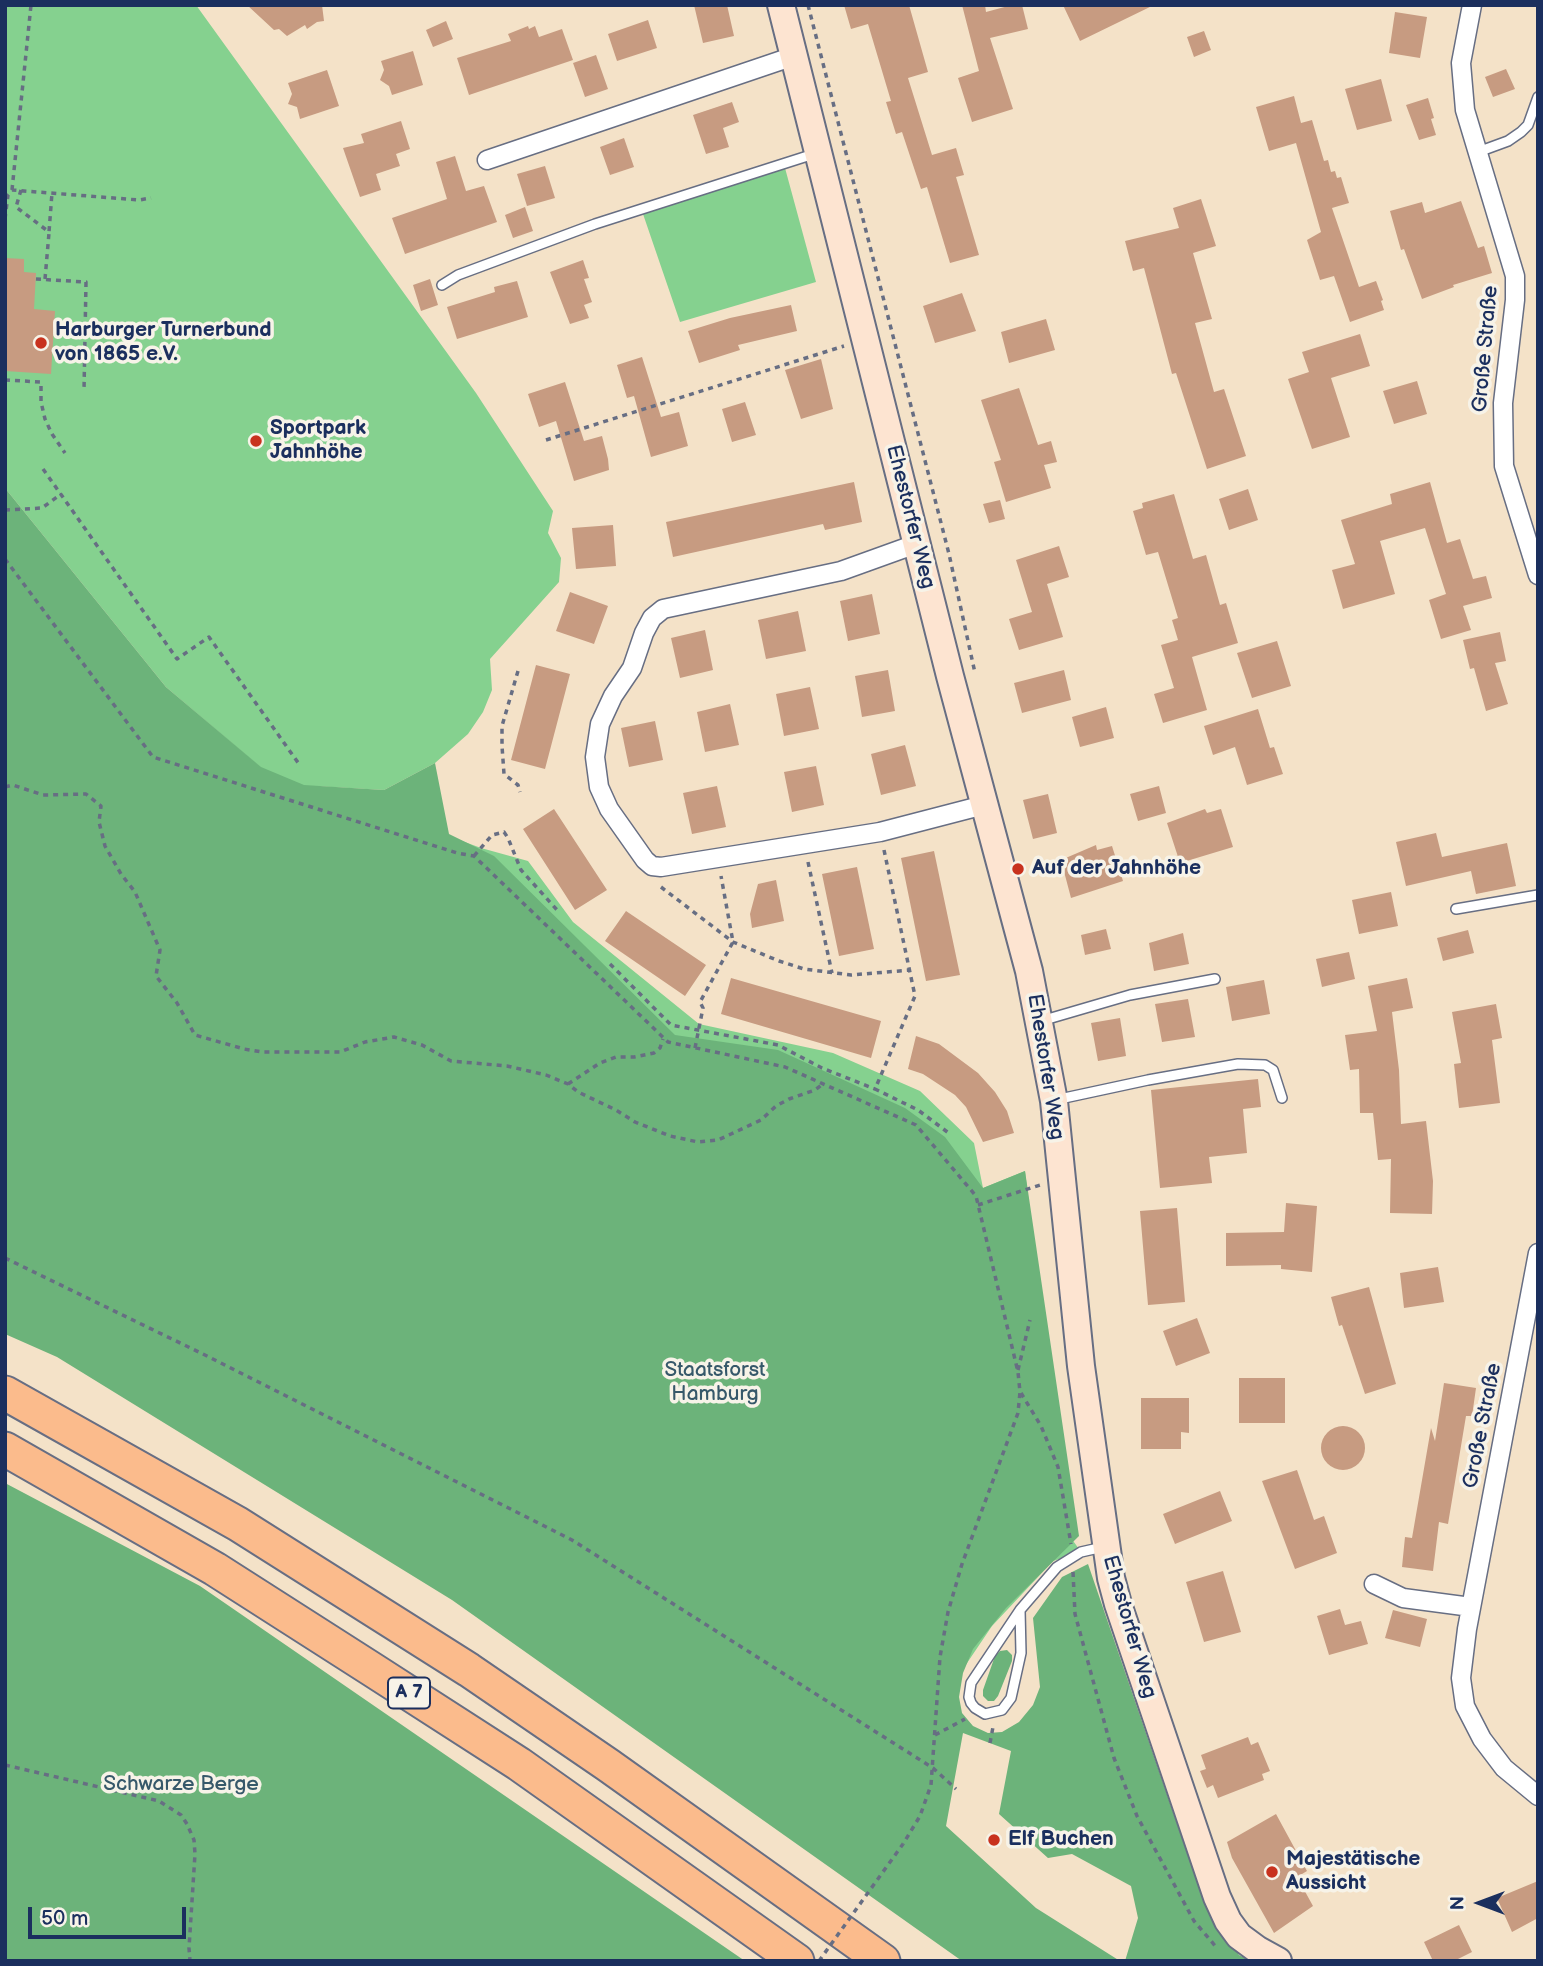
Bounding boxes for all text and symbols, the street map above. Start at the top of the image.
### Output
street label: Große Straße [1468,285,1504,413]
place label: Harburger Turnerbund von 1865 e.V. [55,318,271,368]
marker: Harburger Turnerbund von 1865 e.V. [33,335,49,351]
place label: Sportpark Jahnhöhe [270,416,366,466]
marker: Sportpark Jahnhöhe [248,433,264,449]
street label: Ehestorfer Weg [880,442,940,592]
place label: Auf der Jahnhöhe [1032,856,1201,882]
marker: Auf der Jahnhöhe [1010,861,1026,877]
street label: Ehestorfer Weg [1021,992,1069,1142]
park label: Staatsforst Hamburg [665,1358,765,1408]
street label: Große Straße [1459,1361,1507,1491]
street label: Ehestorfer Weg [1097,1553,1161,1701]
road number: A 7 [388,1678,430,1708]
park label: Schwarze Berge [103,1772,259,1798]
place label: Elf Buchen [1008,1827,1114,1853]
marker: Elf Buchen [986,1832,1002,1848]
place label: Majestätische Aussicht [1286,1847,1420,1897]
marker: Majestätische Aussicht [1264,1864,1280,1880]
north arrow [1445,1868,1515,1938]
scale bar [32,1892,189,1936]
text: N [1447,1896,1470,1910]
text: 50 m [41,1906,88,1931]

